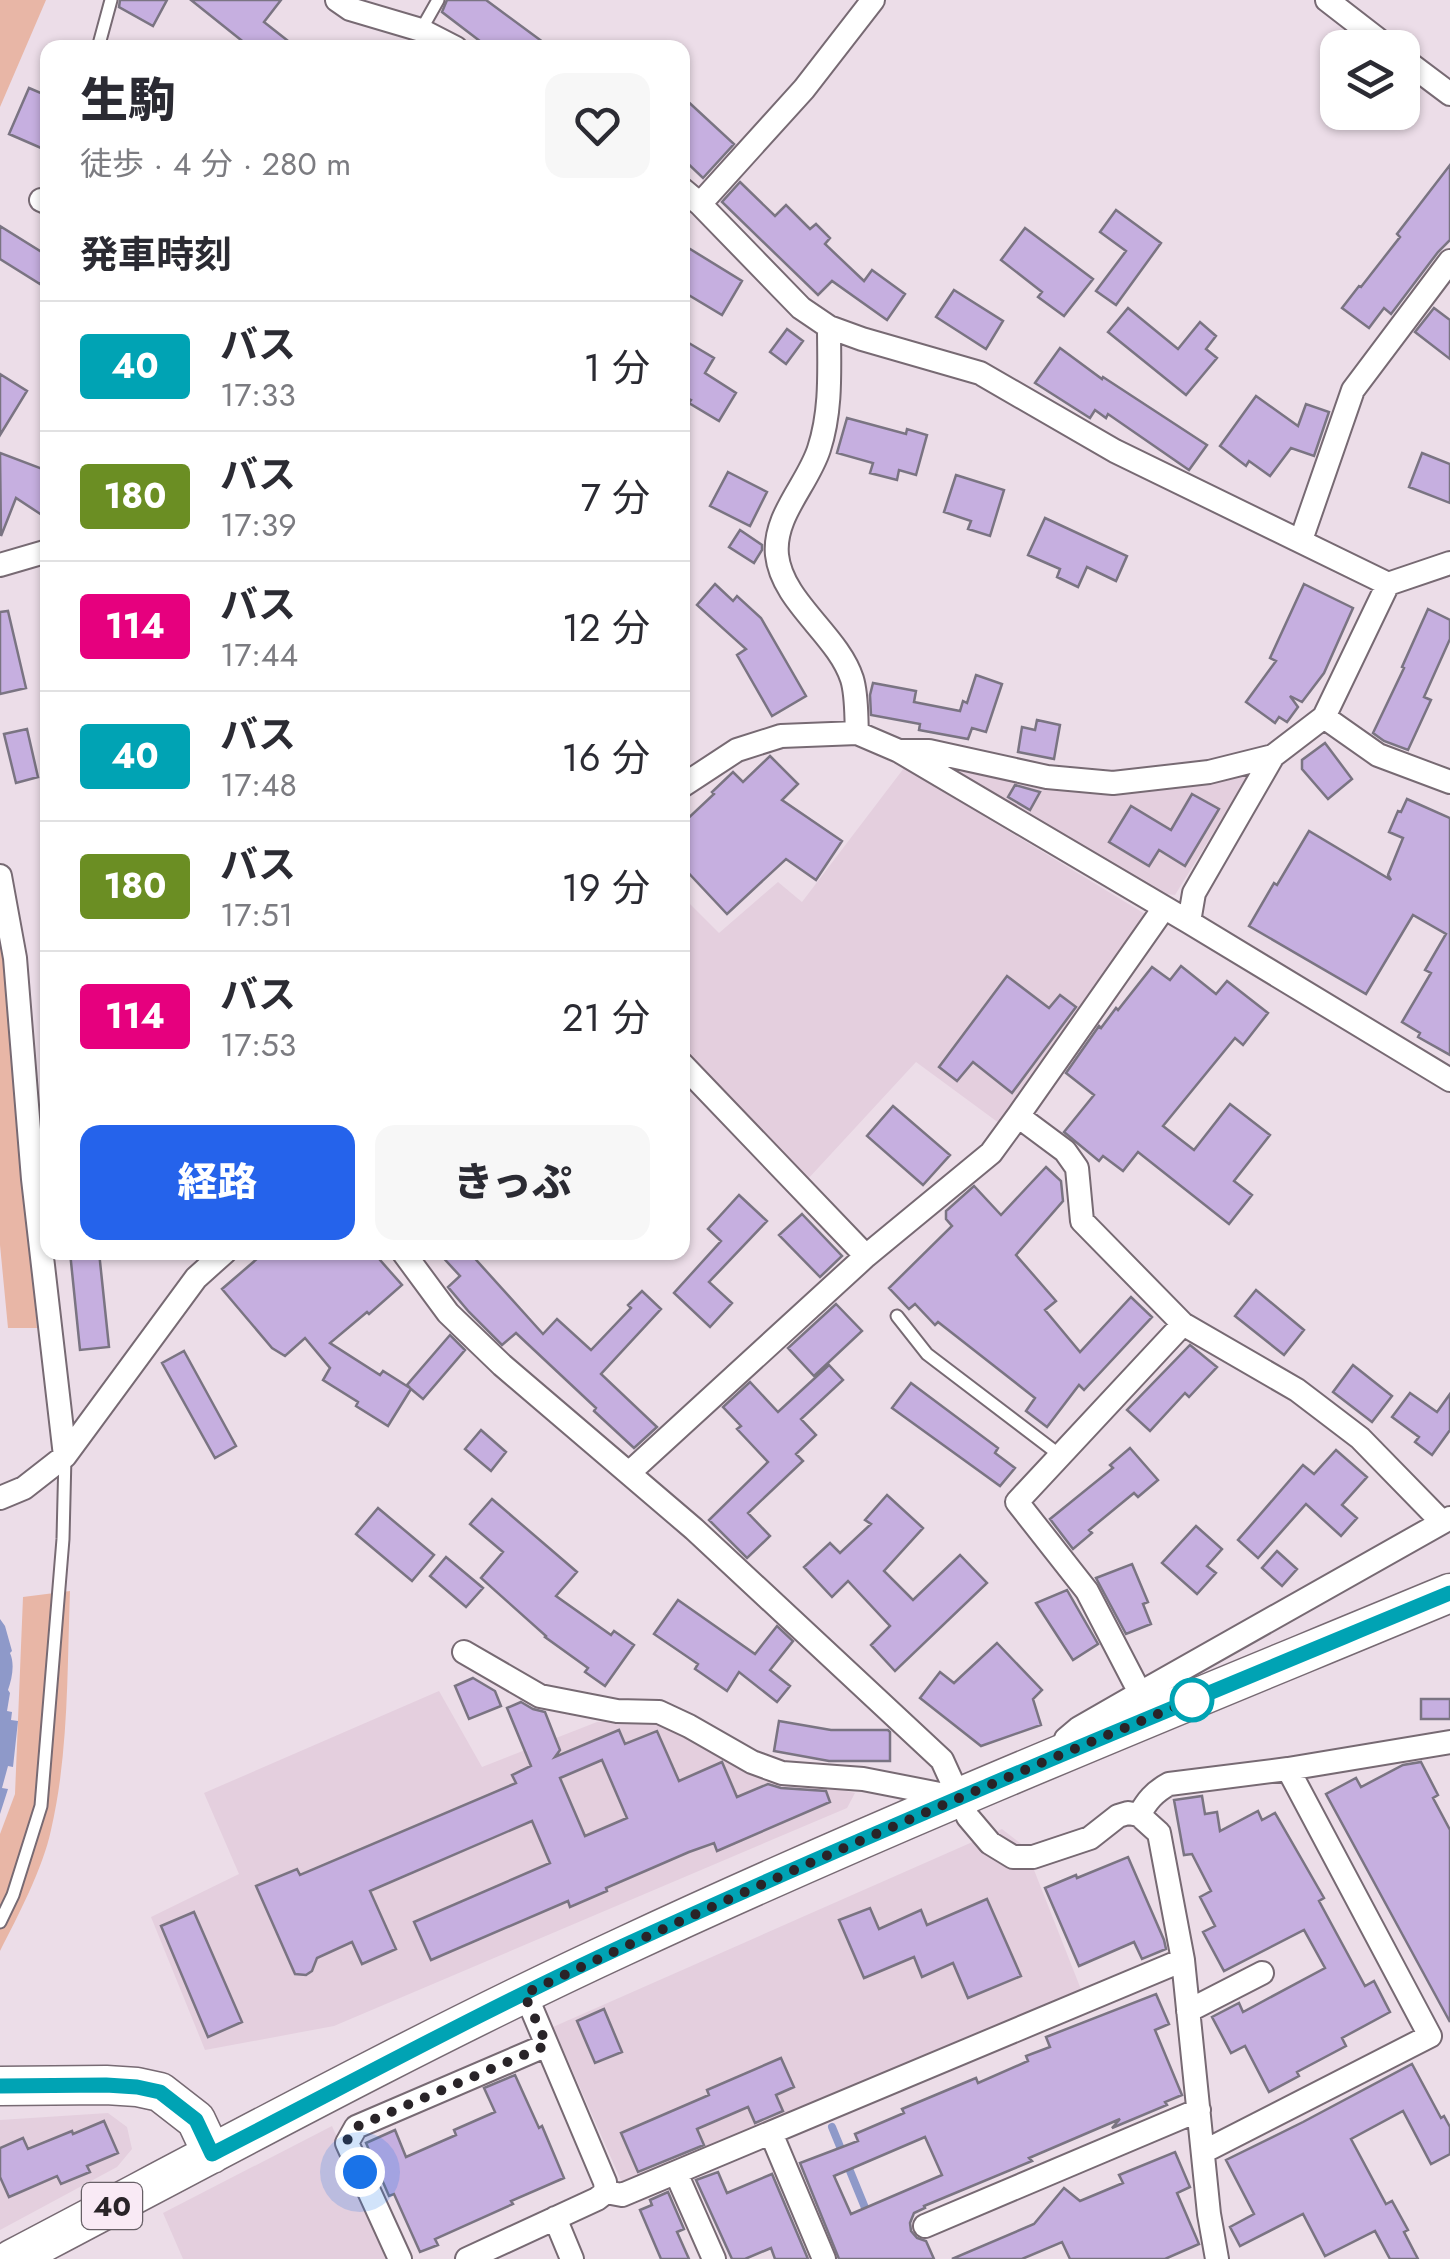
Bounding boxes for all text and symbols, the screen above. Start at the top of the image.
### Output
map controls [1320,30,1420,130]
button: layers [1320,30,1420,130]
text: 生駒 [80,66,176,135]
button: heart [545,73,650,178]
text: 徒歩 · 4 分 · 280 m [80,141,351,187]
text: 発車時刻 [80,227,232,282]
text: バス [220,317,296,372]
text: 1 分 [583,340,650,395]
text: 40 [111,341,159,391]
text: 17:33 [220,372,296,418]
text: バス [220,447,296,502]
text: 7 分 [581,470,650,525]
text: 180 [104,471,166,521]
text: 17:39 [220,502,297,548]
text: バス [220,577,296,632]
text: 12 分 [562,600,650,655]
text: 114 [105,601,165,651]
text: 17:44 [220,632,298,678]
text: バス [220,707,296,762]
text: 16 分 [562,730,650,785]
text: 40 [111,731,159,781]
text: 17:48 [220,762,297,808]
text: バス [220,837,296,892]
text: 19 分 [562,860,650,915]
text: 180 [104,861,166,911]
text: 17:51 [220,892,293,938]
text: バス [220,967,296,1022]
text: 21 分 [562,990,650,1045]
text: 114 [105,991,165,1041]
text: 17:53 [220,1022,296,1068]
button: 経路 [80,1125,355,1240]
button: きっぷ [375,1125,650,1240]
unlabelled marker [1171,1679,1213,1721]
your location [335,2147,385,2197]
road number: 40 [82,2183,142,2229]

